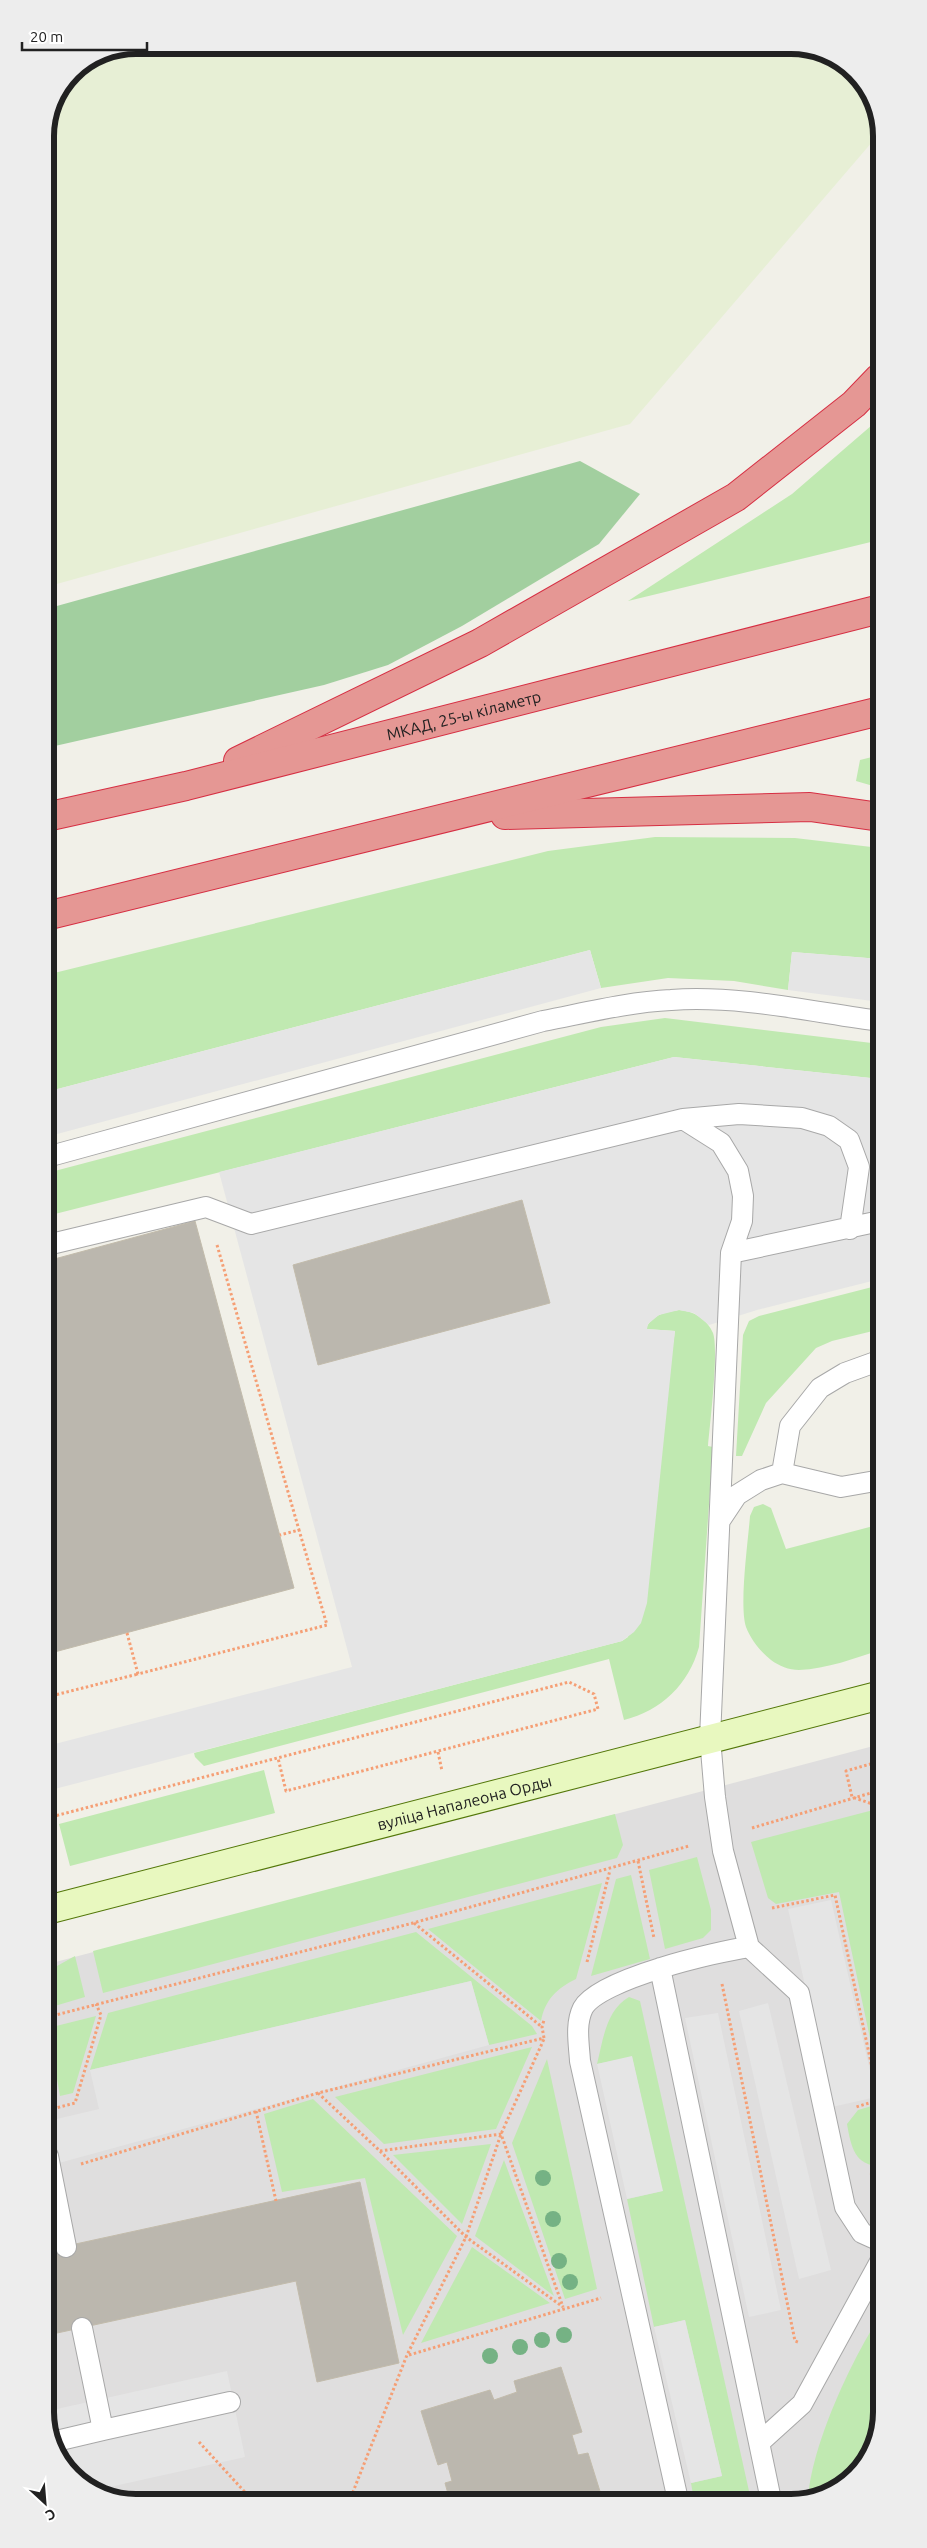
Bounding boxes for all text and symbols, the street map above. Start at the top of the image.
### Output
scale bar [22,20,148,52]
text: 20 m [30,28,63,45]
street label: МКАД, 25-ы кіламетр [384,687,543,744]
street label: вуліца Напалеона Орды [375,1771,554,1834]
north arrow [20,2478,70,2528]
text: С [43,2506,58,2524]

